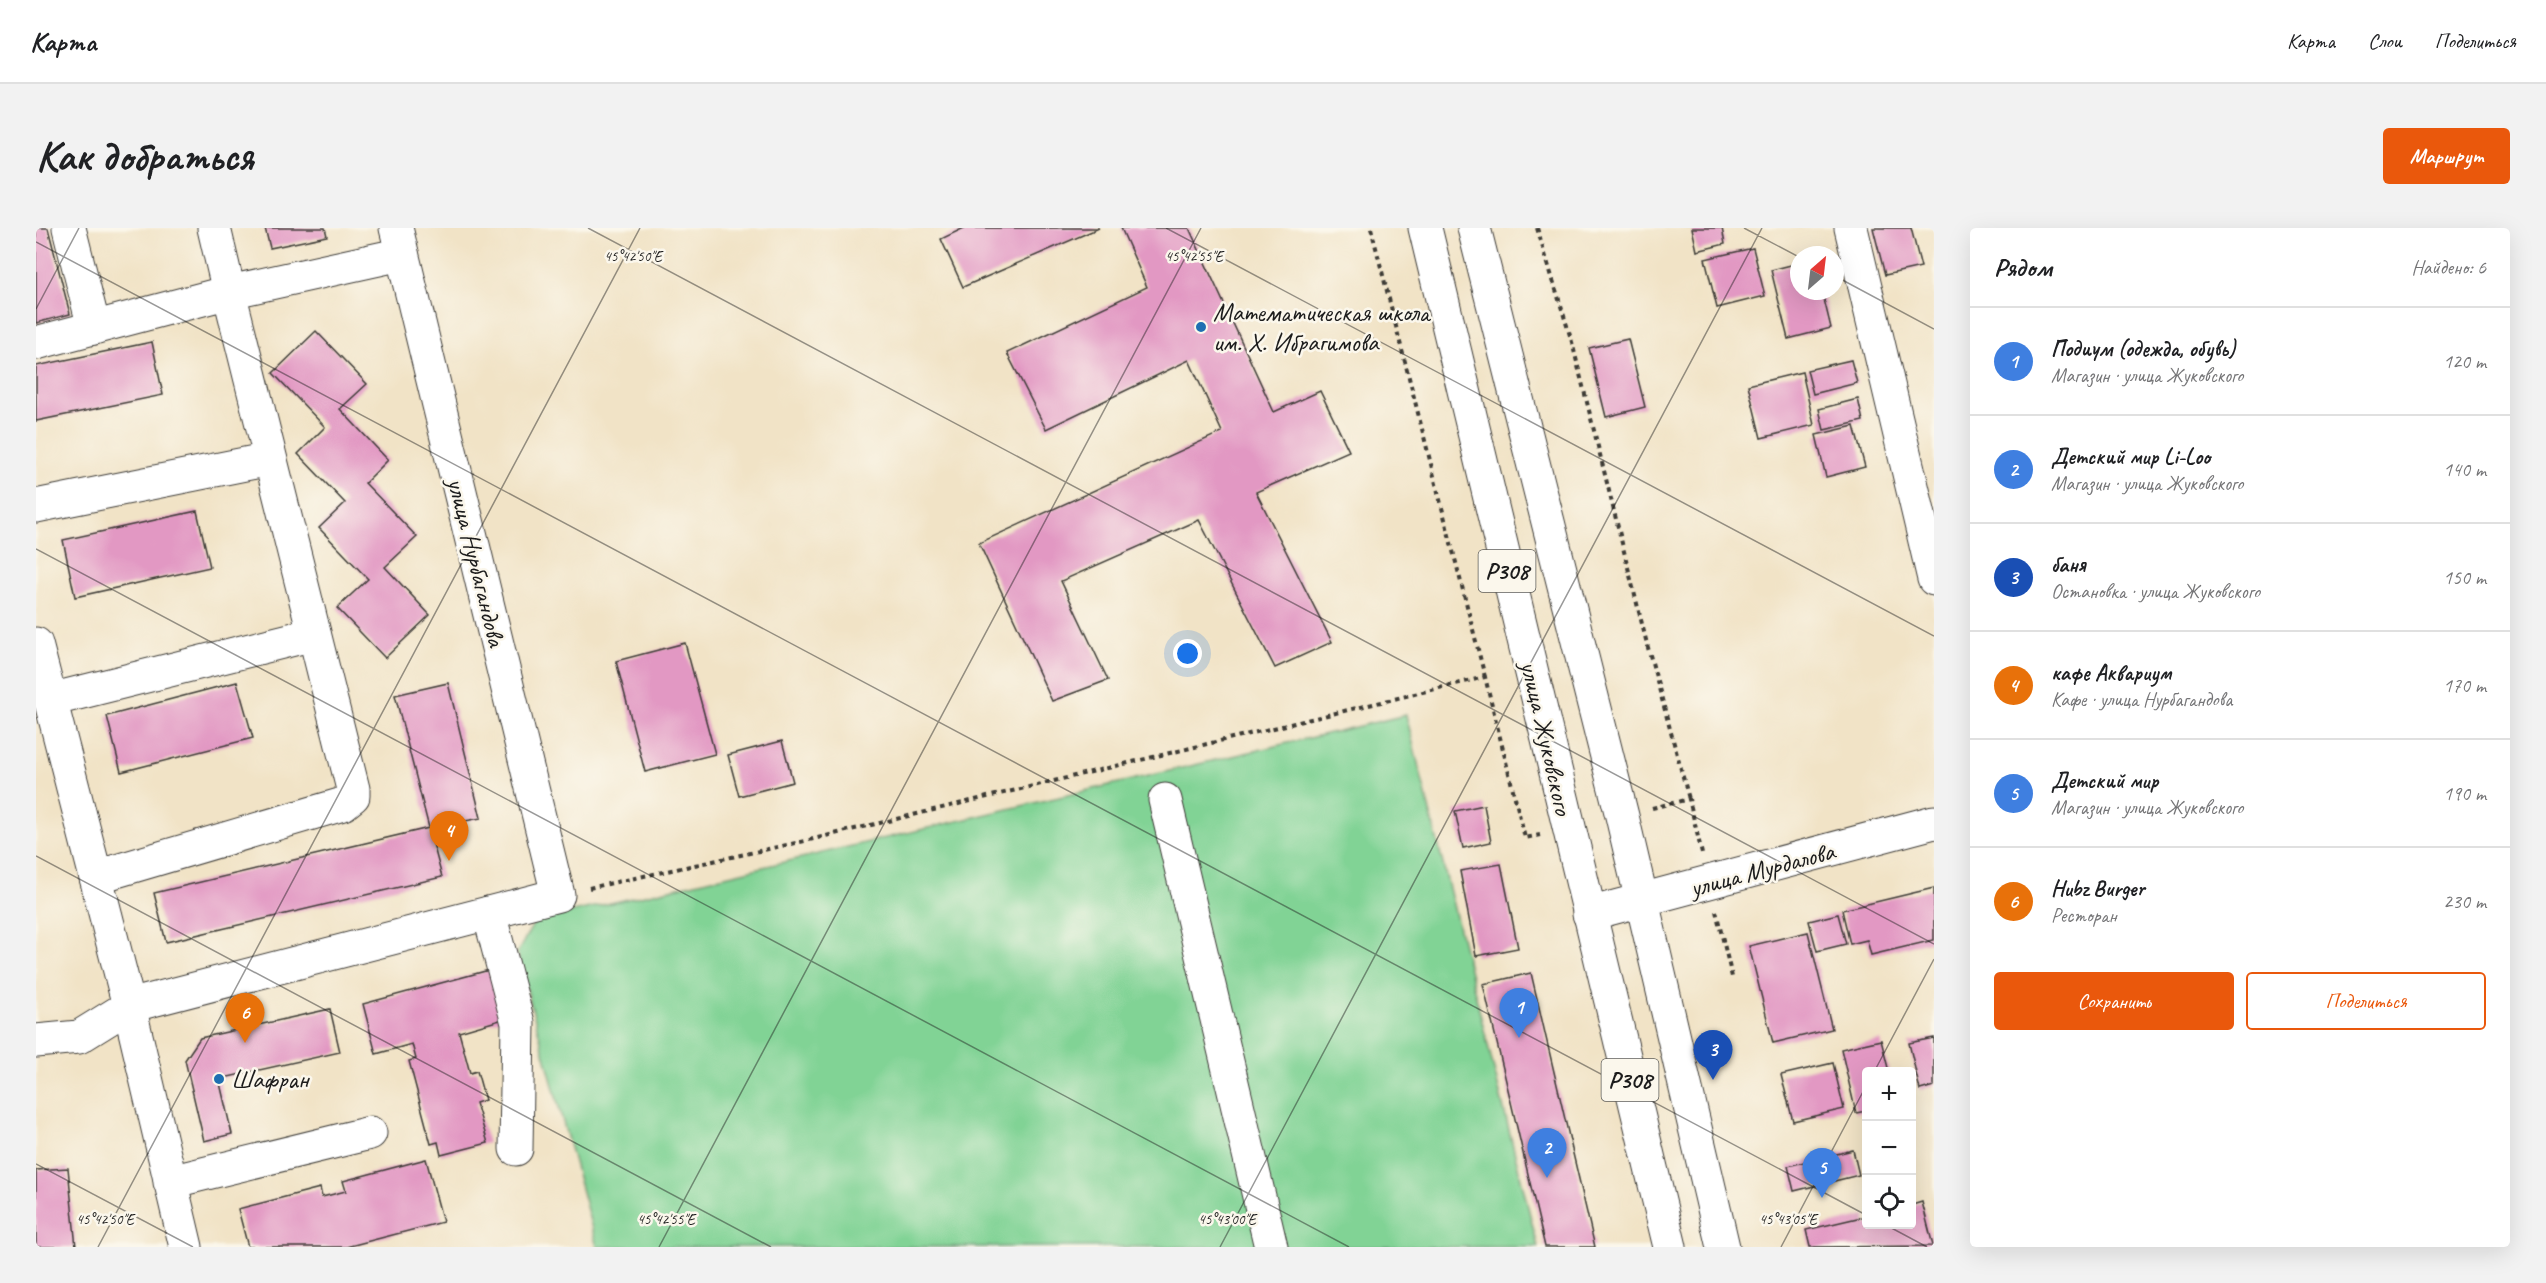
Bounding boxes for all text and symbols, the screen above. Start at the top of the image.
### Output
text: Карта [30,24,97,59]
text: Карта [2287,28,2335,54]
text: Слои [2368,28,2402,54]
text: Поделиться [2435,28,2516,54]
button: Маршрут [2383,128,2510,184]
text: Как добраться [36,130,253,183]
north arrow [1790,246,1844,300]
text: 45°42'50"E [604,247,664,266]
text: 45°42'55"E [1165,247,1225,266]
text: Рядом [1994,251,2052,284]
text: Найдено: 6 [2411,255,2486,280]
place label: Математическая школа им. Х. Ибрагимова [1213,296,1432,359]
marker: Математическая школа им. Х. Ибрагимова [1194,320,1208,334]
text: Подиум (одежда, обувь) [2051,335,2235,363]
text: 1 [2009,349,2018,374]
text: 120 m [2443,349,2486,374]
text: Магазин · улица Жуковского [2051,363,2243,388]
text: Детский мир Li-Loo [2051,443,2210,471]
text: 2 [2009,457,2018,482]
text: 140 m [2443,457,2486,482]
text: Магазин · улица Жуковского [2051,471,2243,496]
street label: улица Нурбагандова [439,473,514,651]
road number: P308 [1478,550,1536,592]
text: баня [2051,551,2086,579]
text: 3 [2009,565,2018,590]
text: 150 m [2443,565,2486,590]
text: Остановка · улица Жуковского [2051,579,2260,604]
your location [1173,639,1202,668]
street label: улица Жуковского [1512,656,1581,820]
text: кафе Аквариум [2051,659,2171,687]
text: 4 [2009,673,2018,698]
text: 170 m [2443,673,2486,698]
text: Кафе · улица Нурбагандова [2051,687,2232,712]
text: Детский мир [2051,767,2159,795]
text: 5 [2009,781,2018,806]
text: 190 m [2443,781,2486,806]
text: Магазин · улица Жуковского [2051,795,2243,820]
pin: 4 [430,812,468,861]
street label: улица Мурдалова [1684,834,1840,905]
text: Hubz Burger [2051,875,2144,903]
text: 6 [2009,889,2018,914]
text: 230 m [2443,889,2486,914]
text: Ресторан [2051,903,2117,928]
button: Сохранить [1994,972,2234,1030]
button: Поделиться [2246,972,2486,1030]
pin: 1 [1500,988,1538,1038]
pin: 6 [226,994,264,1043]
pin: 3 [1694,1030,1732,1080]
road number: P308 [1602,1059,1658,1101]
place label: Шафран [231,1063,311,1096]
map controls [1862,1067,1916,1229]
button: + [1862,1067,1916,1121]
marker: Шафран [212,1072,226,1086]
button: − [1862,1121,1916,1175]
pin: 2 [1528,1128,1566,1178]
pin: 5 [1802,1148,1842,1198]
button: locate [1862,1175,1916,1229]
text: 45°42'50"E [76,1210,136,1229]
text: 45°42'55"E [637,1210,697,1229]
text: 45°43'00"E [1198,1210,1258,1229]
text: 45°43'05"E [1759,1210,1819,1229]

